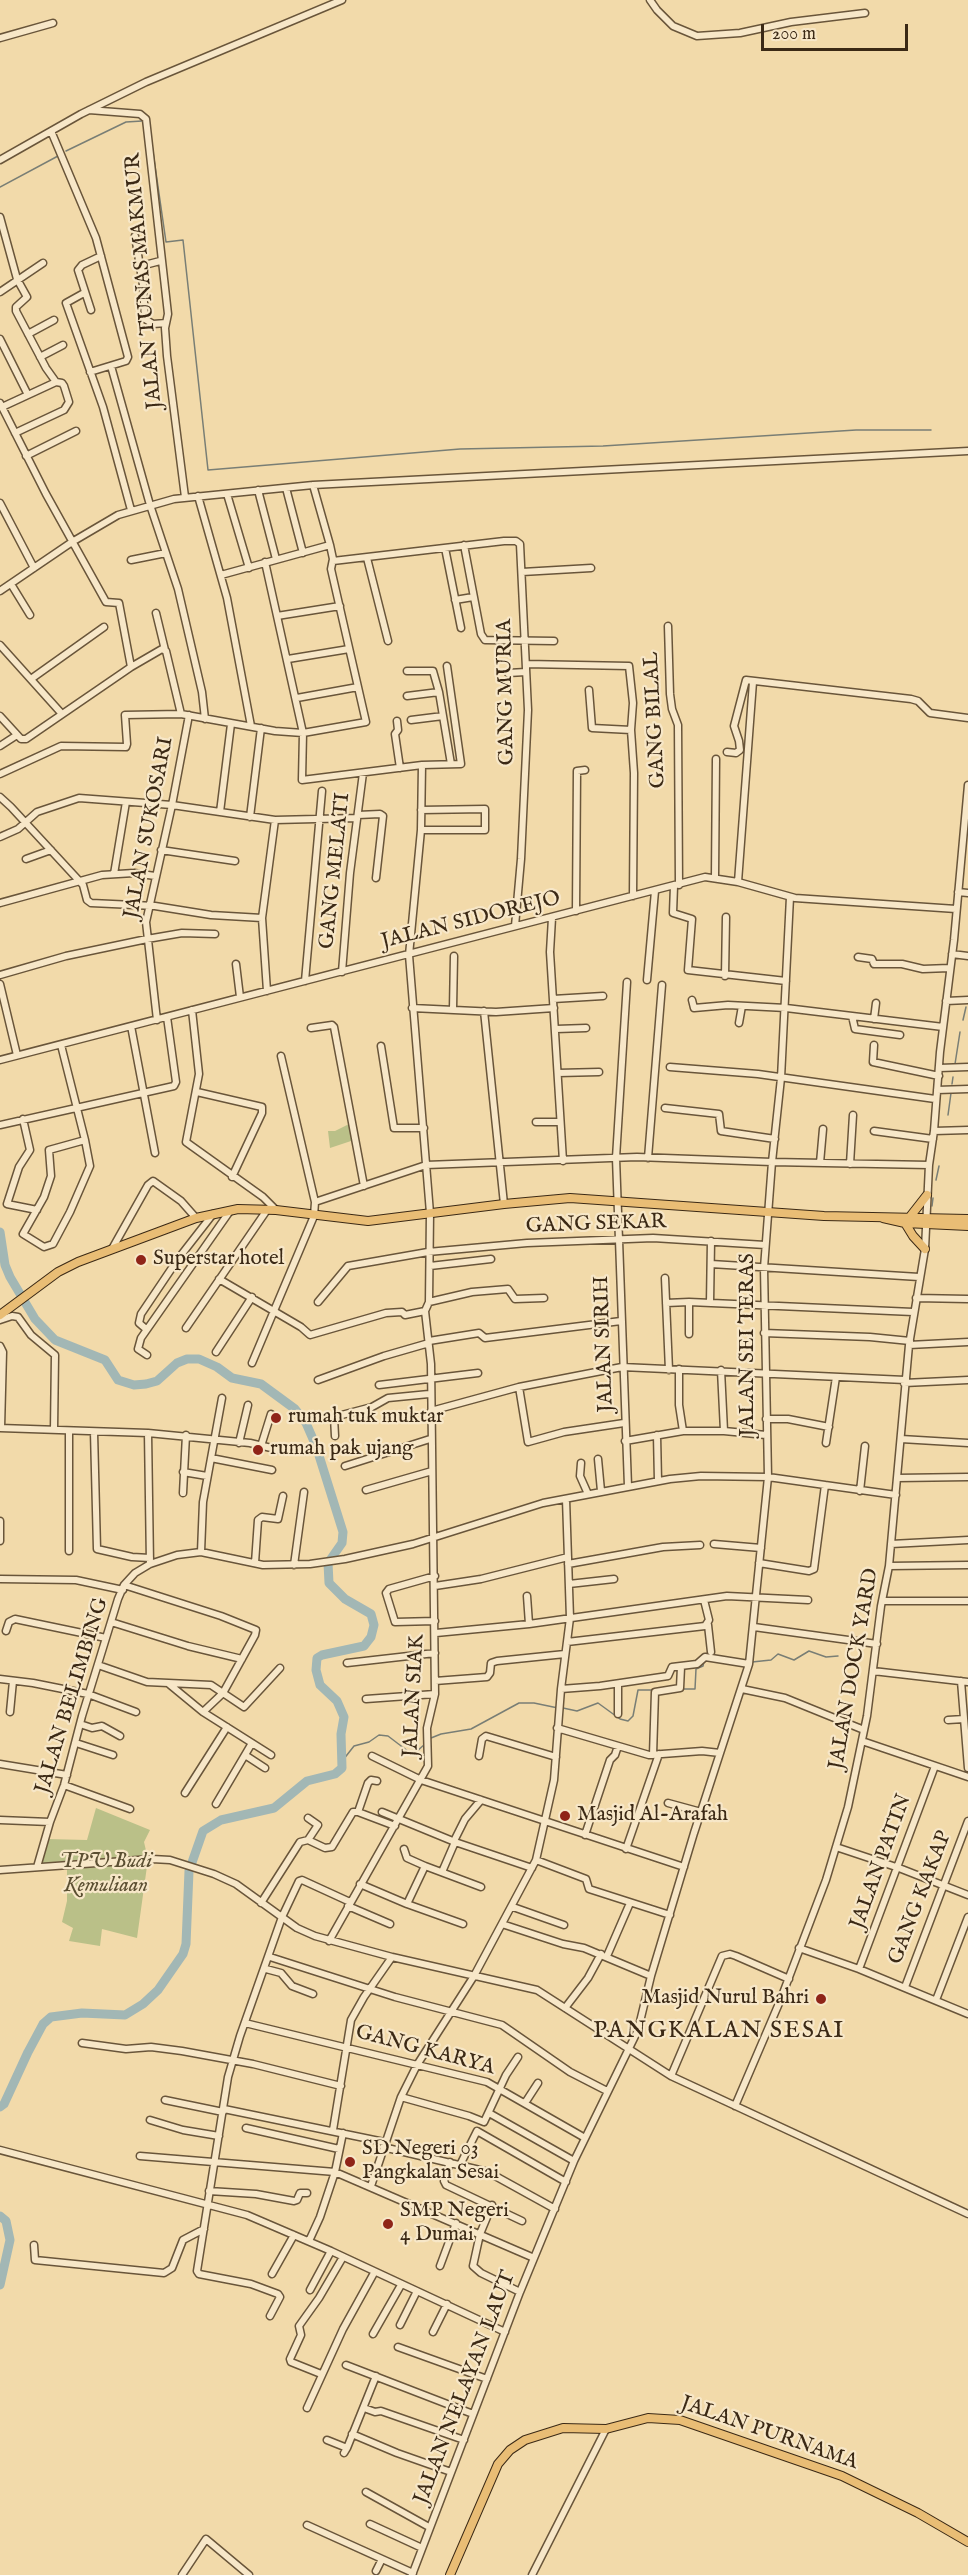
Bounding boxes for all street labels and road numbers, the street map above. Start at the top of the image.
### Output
street label: JALAN TUNAS MAKMUR [121,152,169,410]
street label: GANG MURIA [493,619,521,765]
street label: GANG BILAL [640,651,672,789]
street label: JALAN SUKOSARI [120,735,180,921]
street label: GANG MELATI [315,792,357,950]
street label: JALAN SIDOREJO [379,887,563,955]
street label: GANG SEKAR [525,1210,667,1240]
street label: JALAN SEI TERAS [736,1253,762,1437]
street label: JALAN SIRIH [590,1275,620,1413]
street label: JALAN DOCK YARD [825,1566,885,1772]
street label: JALAN BELIMBING [31,1595,115,1797]
street label: JALAN SIAK [399,1634,431,1758]
street label: JALAN PATIN [846,1791,918,1933]
street label: GANG KAKAP [884,1828,958,1968]
street label: GANG KARYA [353,2020,497,2082]
street label: JALAN NELAYAN LAUT [410,2268,522,2508]
street label: JALAN PURNAMA [677,2392,861,2476]

